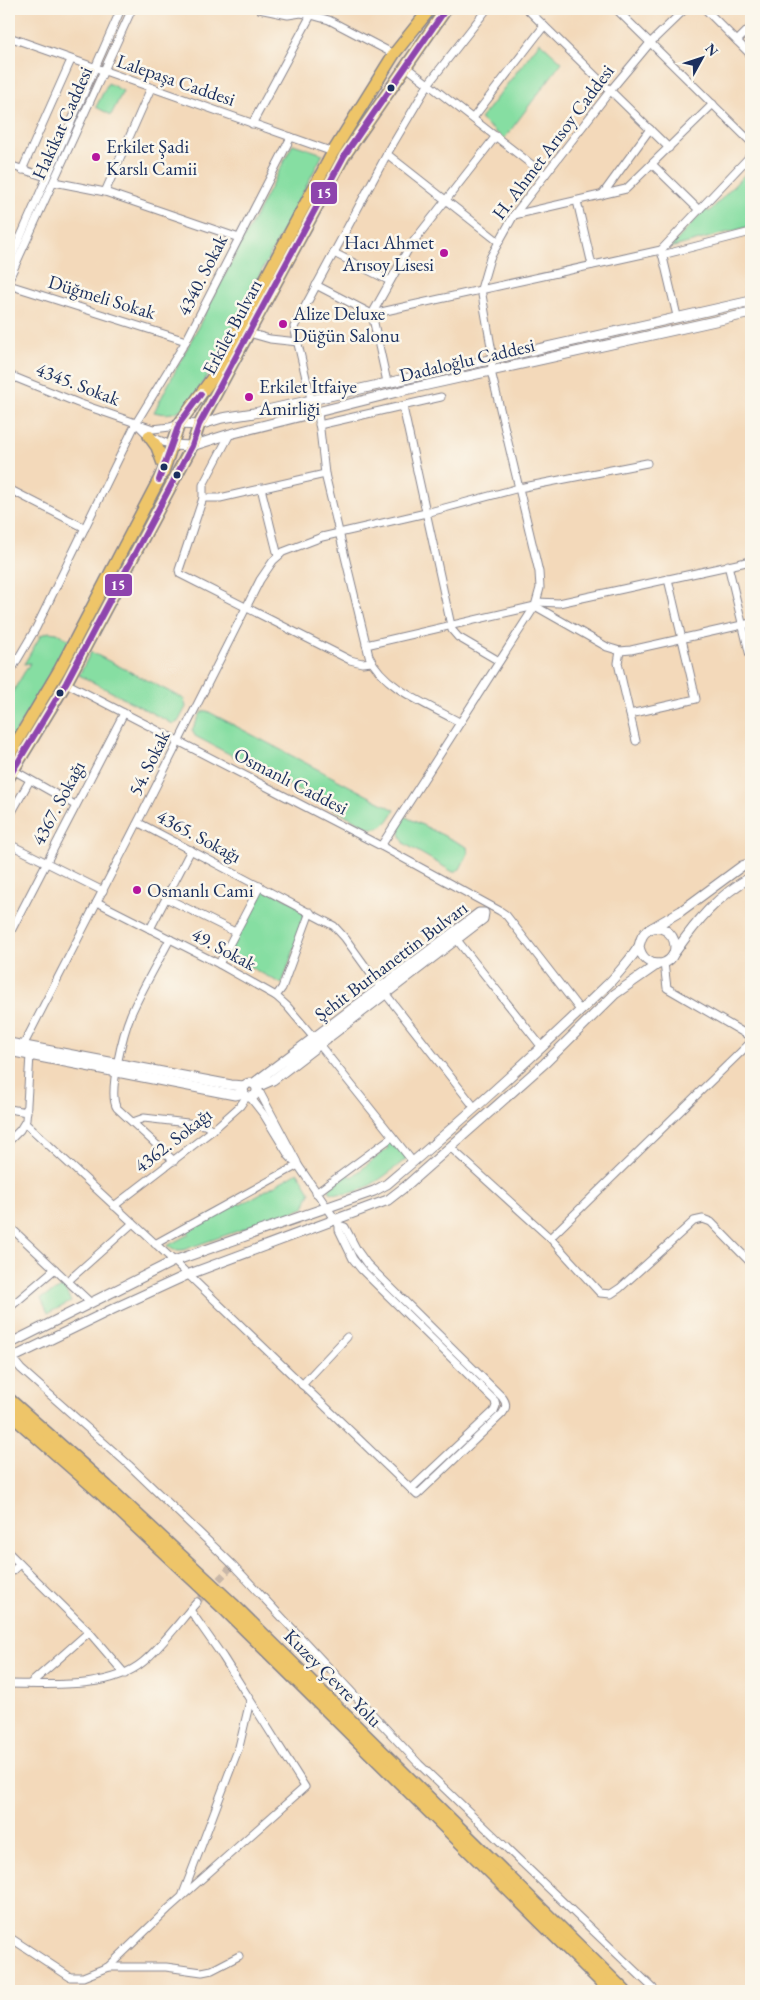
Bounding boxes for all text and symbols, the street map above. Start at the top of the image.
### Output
north arrow [678,32,728,82]
text: N [701,40,723,60]
street label: Lalepaşa Caddesi [113,48,239,112]
street label: H. Ahmet Arısoy Caddesi [486,59,620,225]
street label: Hakikat Caddesi [26,62,98,183]
unlabelled marker [386,83,396,93]
place label: Erkilet Şadi Karslı Camii [106,134,198,181]
marker: Erkilet Şadi Karslı Camii [90,151,102,163]
line badge: 15 [310,181,338,205]
text: 15 [317,184,331,202]
street label: 4340. Sokak [171,229,234,320]
place label: Hacı Ahmet Arısoy Lisesi [342,230,434,277]
marker: Hacı Ahmet Arısoy Lisesi [438,247,450,259]
street label: Düğmeli Sokak [45,269,160,326]
street label: Erkilet Bulvarı [196,275,268,379]
place label: Alize Deluxe Düğün Salonu [292,301,400,348]
marker: Alize Deluxe Düğün Salonu [277,318,289,330]
street label: Dadaloğlu Caddesi [397,332,537,388]
street label: 4345. Sokak [32,357,125,412]
place label: Erkilet İtfaiye Amirliği [258,374,357,421]
marker: Erkilet İtfaiye Amirliği [243,391,255,403]
unlabelled marker [159,462,169,472]
unlabelled marker [172,470,182,480]
line badge: 15 [104,573,133,597]
text: 15 [111,576,125,594]
unlabelled marker [55,688,65,698]
street label: 54. Sokak [122,725,176,800]
street label: Osmanlı Caddesi [230,742,352,821]
street label: 4367. Sokağı [25,756,91,849]
street label: 4365. Sokağı [153,803,246,869]
place label: Osmanlı Cami [147,878,254,903]
marker: Osmanlı Cami [131,884,143,896]
street label: Şehit Burhanettin Bulvarı [309,895,473,1027]
street label: 49. Sokak [187,922,262,977]
street label: 4362. Sokağı [129,1102,217,1178]
street label: Kuzey Çevre Yolu [278,1623,388,1733]

